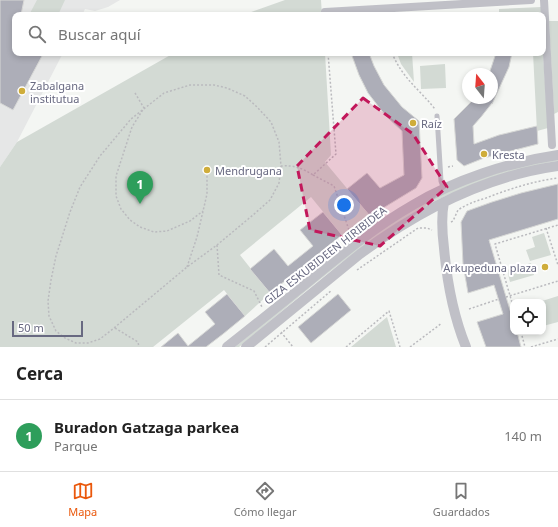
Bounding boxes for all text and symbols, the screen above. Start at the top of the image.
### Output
search box [12,12,546,56]
icon: search [26,23,48,45]
text: Buscar aquí [58,24,141,44]
north arrow [462,68,498,104]
place label: Zabalgana institutua [30,78,84,106]
marker: Zabalgana institutua [17,86,27,96]
place label: Raíz [421,116,442,131]
marker: Raíz [408,118,418,128]
place label: Kresta [492,147,525,162]
marker: Kresta [479,149,489,159]
place label: Mendrugana [215,163,282,178]
marker: Mendrugana [202,165,212,175]
pin: 1 [127,171,153,204]
your location [334,195,354,215]
street label: GIZA ESKUBIDEEN HIRIBIDEA [261,202,390,308]
place label: Arkupeduna plaza [443,260,537,275]
marker: Arkupeduna plaza [540,262,550,272]
map controls [510,299,546,335]
button: locate [510,299,546,335]
scale bar [12,319,83,338]
text: 50 m [18,320,44,335]
text: Cerca [16,362,63,385]
text: Buradon Gatzaga parkea [54,417,239,437]
text: 1 [25,427,33,445]
text: 140 m [504,427,542,445]
text: Parque [54,437,98,455]
tab: Mapa [68,480,97,519]
tab: Cómo llegar [234,480,296,519]
tab: Guardados [433,480,490,519]

